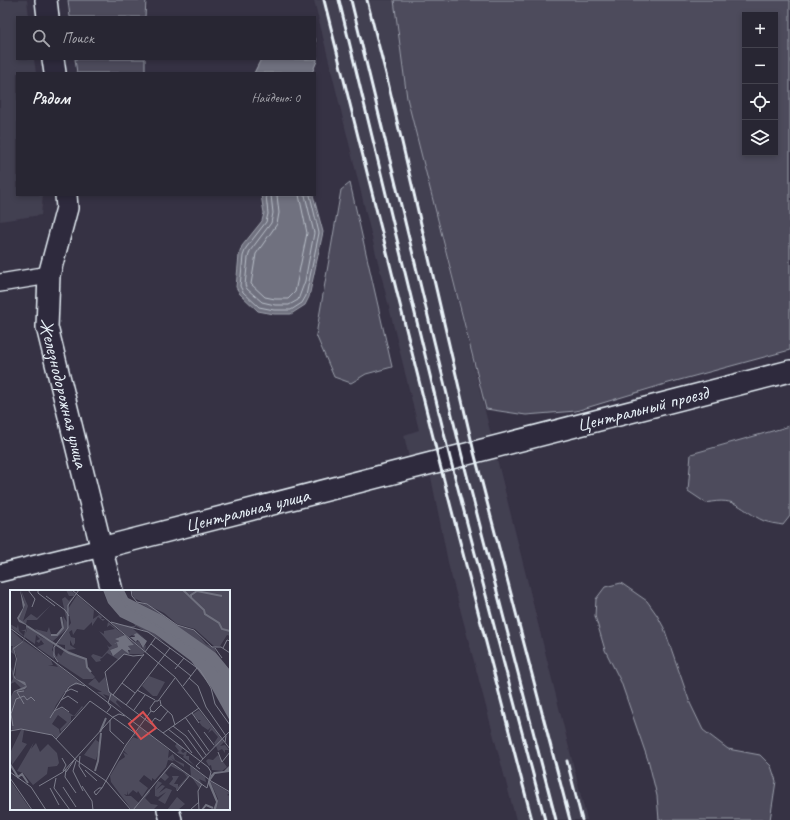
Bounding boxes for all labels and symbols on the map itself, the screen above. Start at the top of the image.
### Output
street label: Железнодорожная улица [35,319,94,472]
street label: Центральный проезд [574,380,713,437]
street label: Центральная улица [183,483,314,538]
inset map [10,590,230,810]

